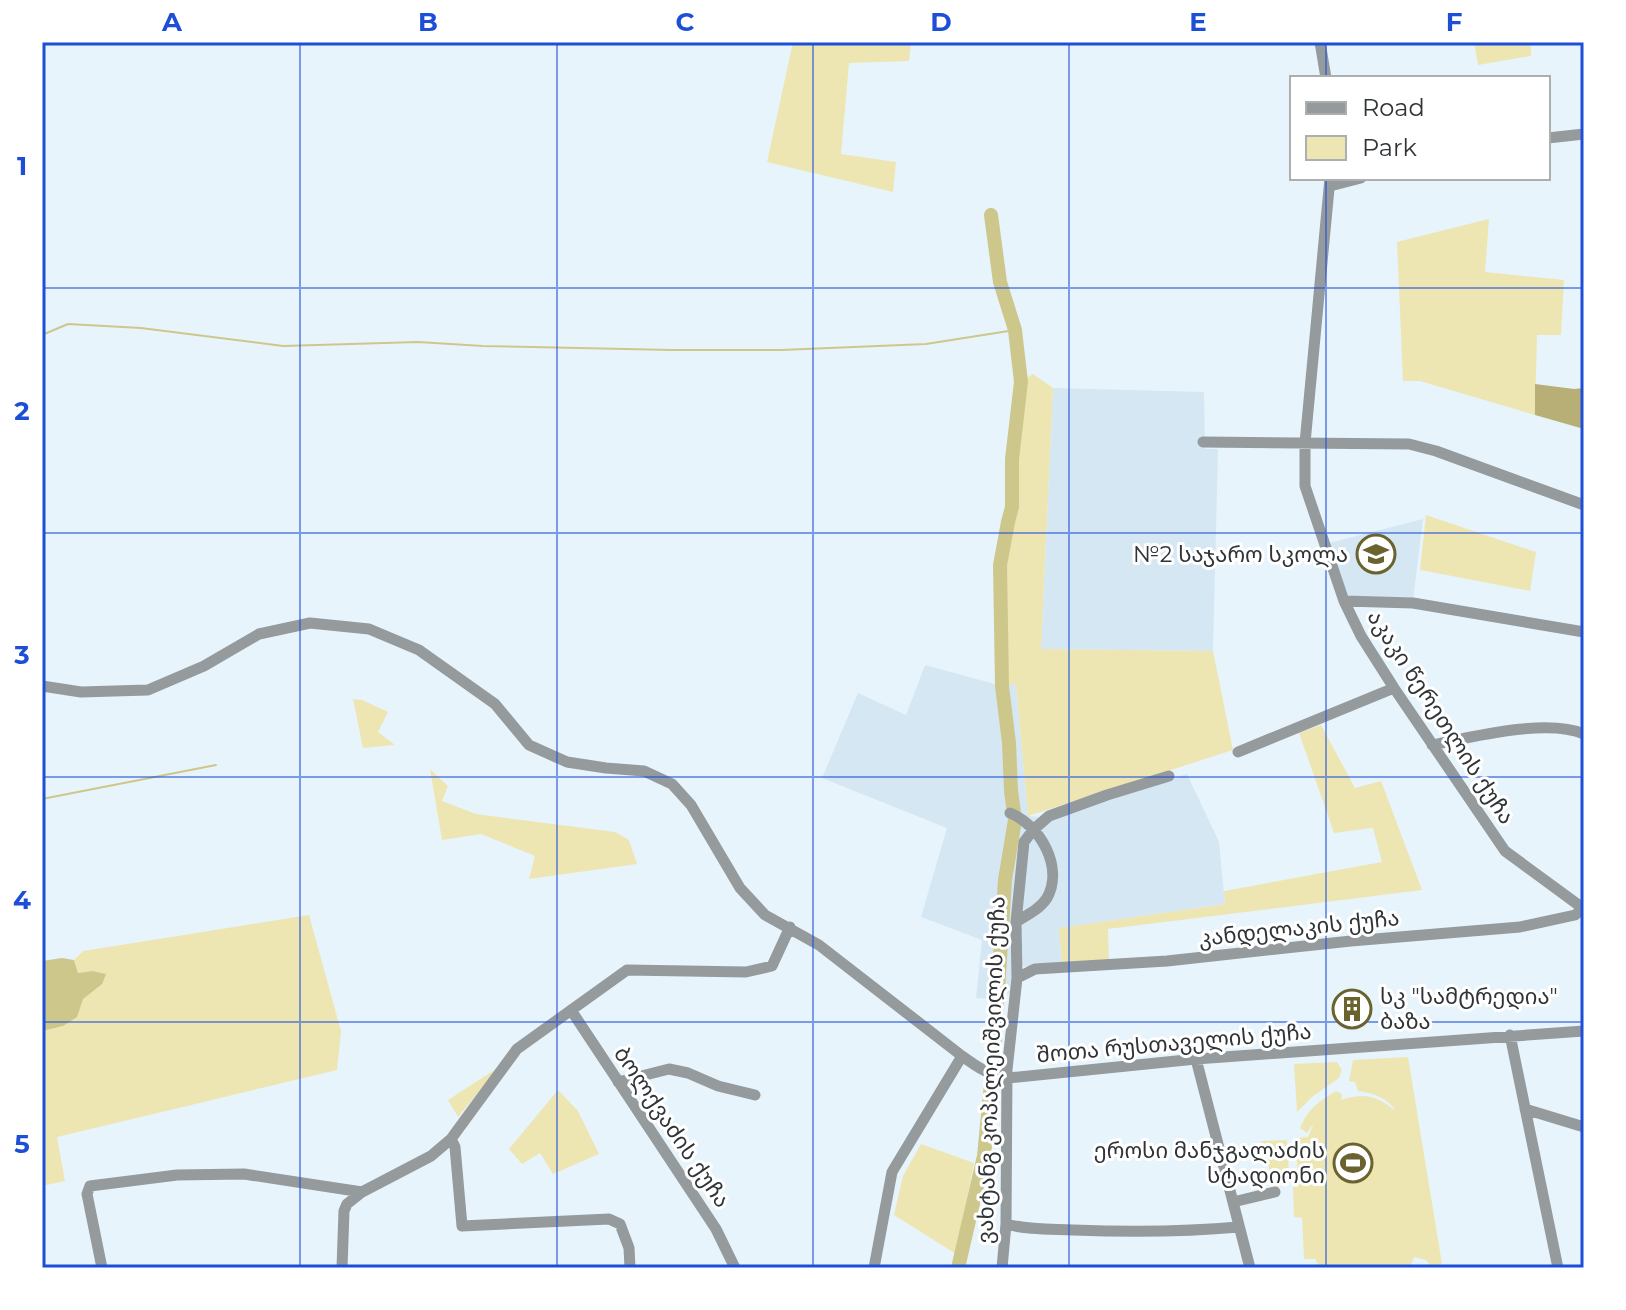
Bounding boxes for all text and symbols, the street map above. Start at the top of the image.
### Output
text: A [161,6,183,38]
text: B [418,6,438,38]
text: C [676,6,695,38]
text: D [930,6,952,38]
text: E [1189,6,1207,38]
text: F [1446,6,1462,38]
legend [1290,76,1550,180]
text: Road [1362,93,1425,122]
text: Park [1362,133,1417,162]
text: 1 [17,150,27,182]
text: 2 [14,395,30,427]
school or university icon: №2 საჯარო სკოლა [1355,533,1397,575]
place label: №2 საჯარო სკოლა [1133,541,1348,568]
street label: აკაკი წერეთლის ქუჩა [1362,605,1520,829]
text: 3 [13,639,30,671]
text: 4 [13,884,31,916]
street label: ვახტანგ კოპალეიშვილის ქუჩა [971,896,1011,1244]
street label: კანდელაკის ქუჩა [1197,904,1401,952]
place label: სკ "სამტრედია" ბაზა [1380,983,1558,1035]
building icon: სკ "სამტრედია" ბაზა [1331,988,1373,1030]
street label: შოთა რუსთაველის ქუჩა [1035,1018,1313,1068]
street label: ბოლქვაძის ქუჩა [608,1041,736,1213]
text: 5 [14,1128,30,1160]
place label: ეროსი მანჯგალაძის სტადიონი [1094,1137,1325,1189]
sports icon: ეროსი მანჯგალაძის სტადიონი [1332,1142,1374,1184]

